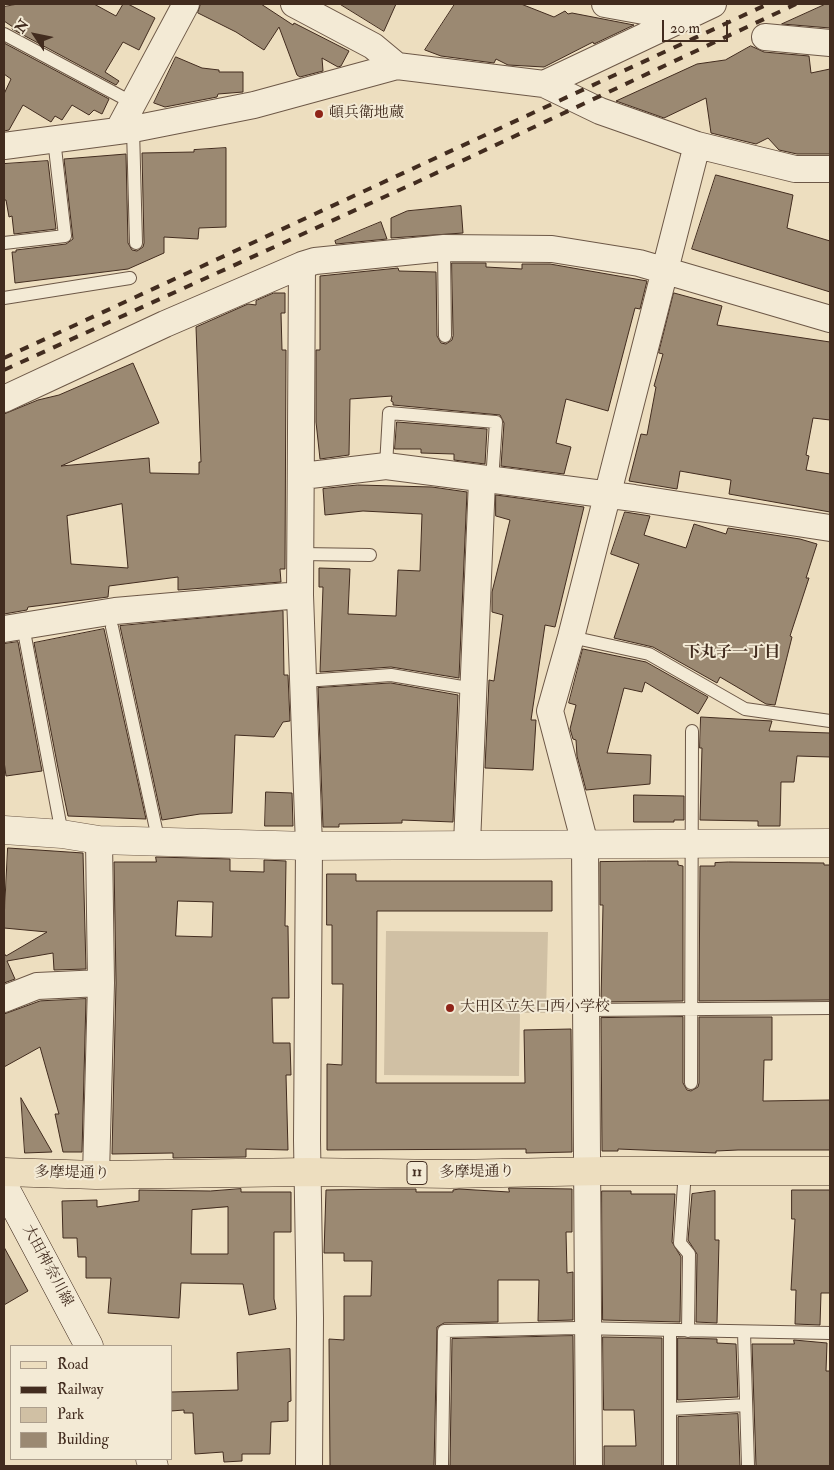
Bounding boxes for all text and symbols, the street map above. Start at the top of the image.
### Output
north arrow [10,10,60,60]
scale bar [664,10,730,42]
text: N [12,16,33,36]
text: 20 m [670,19,700,38]
place label: 頓兵衛地蔵 [329,105,404,123]
marker: 頓兵衛地蔵 [313,108,325,120]
district label: 下丸子一丁目 [684,644,780,664]
place label: 大田区立矢口西小学校 [460,999,610,1017]
marker: 大田区立矢口西小学校 [444,1002,456,1014]
road number: 11 [407,1162,427,1184]
street label: 多摩堤通り [439,1163,515,1183]
street label: 多摩堤通り [34,1164,110,1184]
street label: 大田神奈川線 [18,1222,76,1310]
legend [10,1345,172,1460]
text: Road [57,1355,88,1374]
text: Railway [57,1380,103,1399]
text: Park [57,1405,84,1424]
text: Building [57,1430,109,1449]

